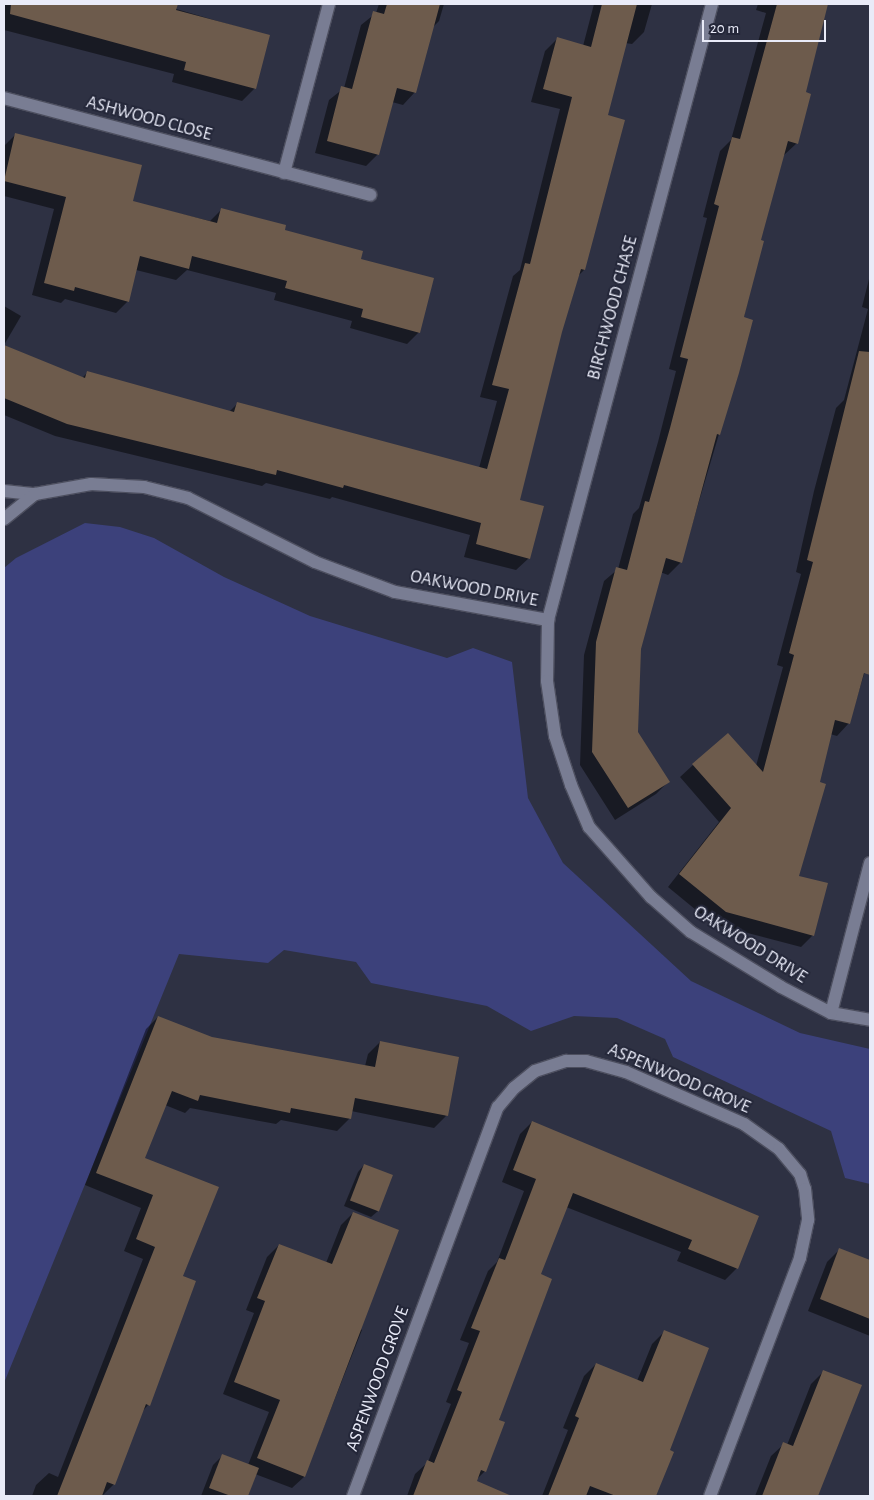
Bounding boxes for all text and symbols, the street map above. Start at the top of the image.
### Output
scale bar [704,10,828,42]
text: 20 m [710,21,739,36]
street label: ASHWOOD CLOSE [84,92,214,146]
street label: BIRCHWOOD CHASE [583,234,643,382]
street label: OAKWOOD DRIVE [408,566,540,612]
street label: OAKWOOD DRIVE [689,901,811,989]
street label: ASPENWOOD GROVE [604,1039,754,1119]
street label: ASPENWOOD GROVE [342,1304,414,1454]

